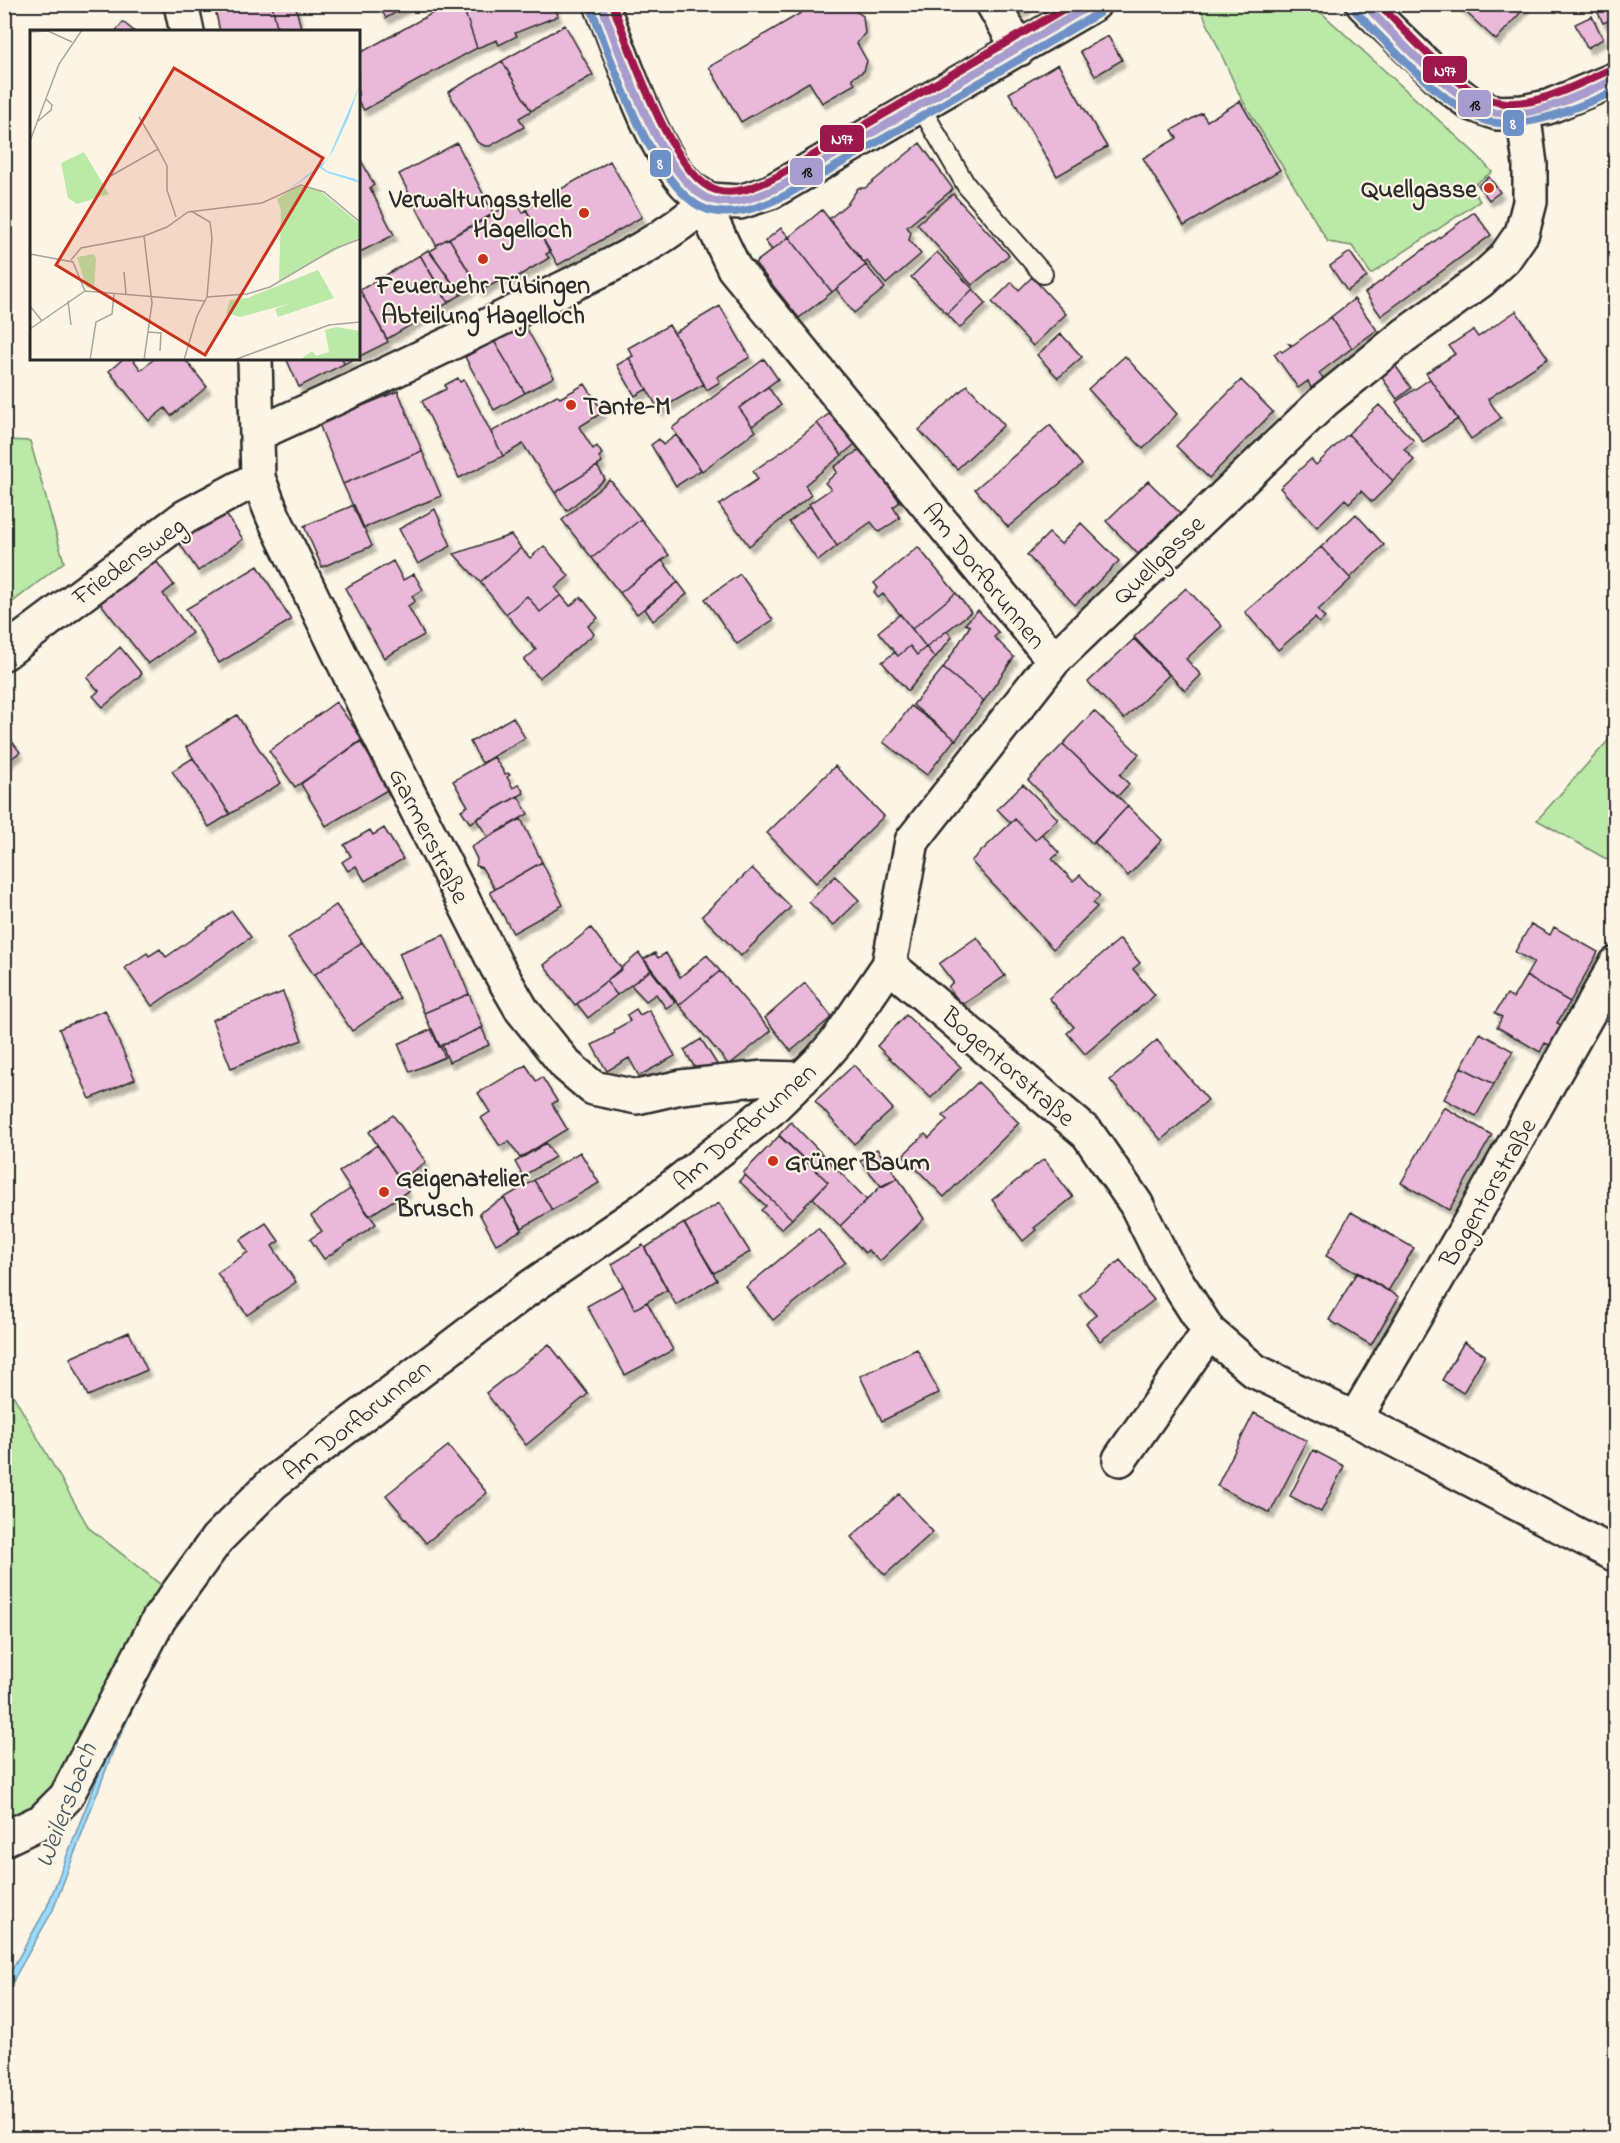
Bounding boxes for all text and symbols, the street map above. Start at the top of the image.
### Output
inset map [30,30,360,360]
line badge: N97 [1422,55,1468,84]
text: N97 [1434,60,1457,84]
line badge: 18 [1457,89,1492,118]
text: 18 [1469,94,1481,118]
line badge: 8 [1502,109,1525,137]
text: 8 [1509,113,1516,137]
line badge: N97 [819,124,865,153]
text: N97 [831,128,854,152]
line badge: 8 [649,149,672,178]
text: 8 [656,153,663,177]
line badge: 18 [789,157,824,186]
text: 18 [801,161,813,185]
place label: Quellgasse [1361,172,1478,211]
marker: Quellgasse [1482,181,1496,195]
place label: Verwaltungsstelle Hagelloch [388,182,573,251]
marker: Verwaltungsstelle Hagelloch [577,206,591,220]
marker: Feuerwehr Tübingen Abteilung Hagelloch [476,252,490,266]
place label: Feuerwehr Tübingen Abteilung Hagelloch [374,268,590,337]
place label: Tante-M [583,389,671,427]
marker: Tante-M [564,398,578,412]
street label: Am Dorfbrunnen [911,495,1054,659]
street label: Quellgasse [1105,507,1215,615]
street label: Friedensweg [64,508,194,617]
street label: Garmerstraße [377,762,478,911]
street label: Bogentorstraße [931,999,1083,1138]
street label: Am Dorfbrunnen [666,1055,826,1201]
street label: Bogentorstraße [1431,1111,1548,1276]
place label: Grüner Baum [785,1145,930,1183]
marker: Grüner Baum [766,1154,780,1168]
place label: Geigenatelier Brusch [395,1161,529,1229]
marker: Geigenatelier Brusch [377,1185,391,1199]
street label: Am Dorfbrunnen [275,1351,440,1492]
water label: Weilersbach [26,1737,109,1874]

